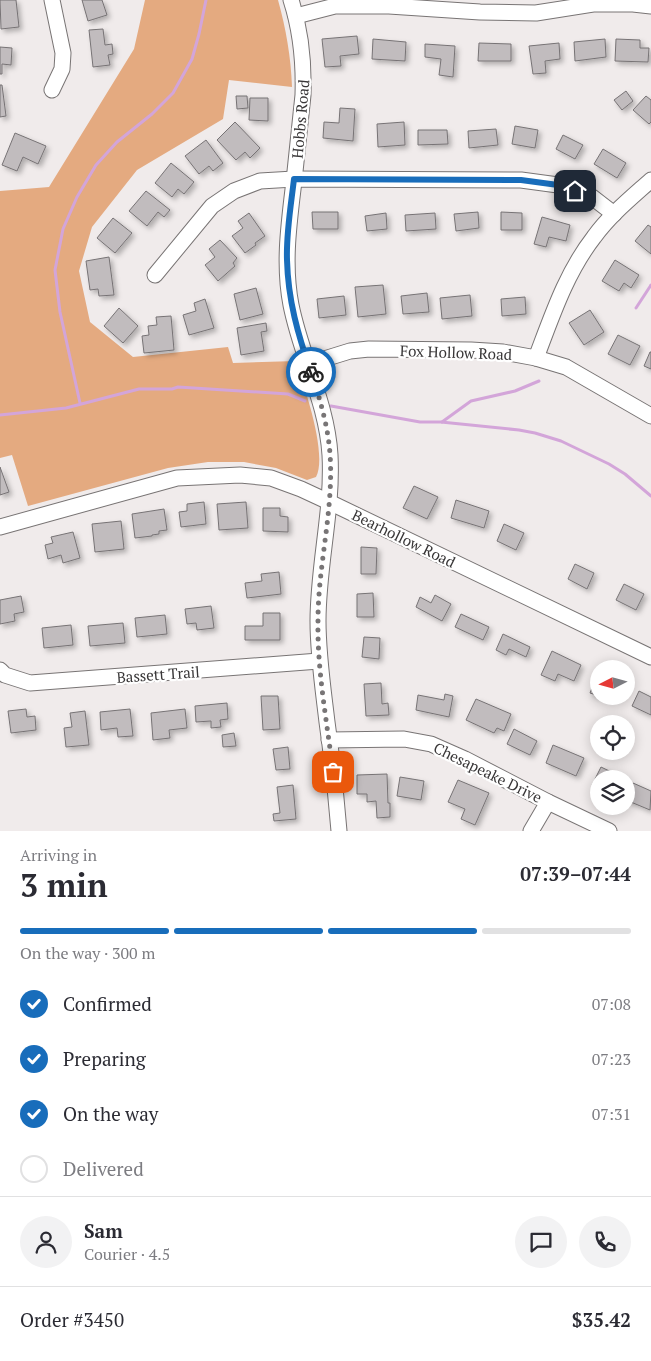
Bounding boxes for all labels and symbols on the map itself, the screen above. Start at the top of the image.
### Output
street label: Hobbs Road [287,79,313,159]
pin [554,170,596,212]
street label: Fox Hollow Road [400,340,512,364]
courier [286,347,336,397]
street label: Bearhollow Road [349,504,459,572]
north arrow [590,660,635,705]
street label: Bassett Trail [116,661,200,687]
street label: Chesapeake Drive [430,737,546,807]
pin [312,751,354,793]

